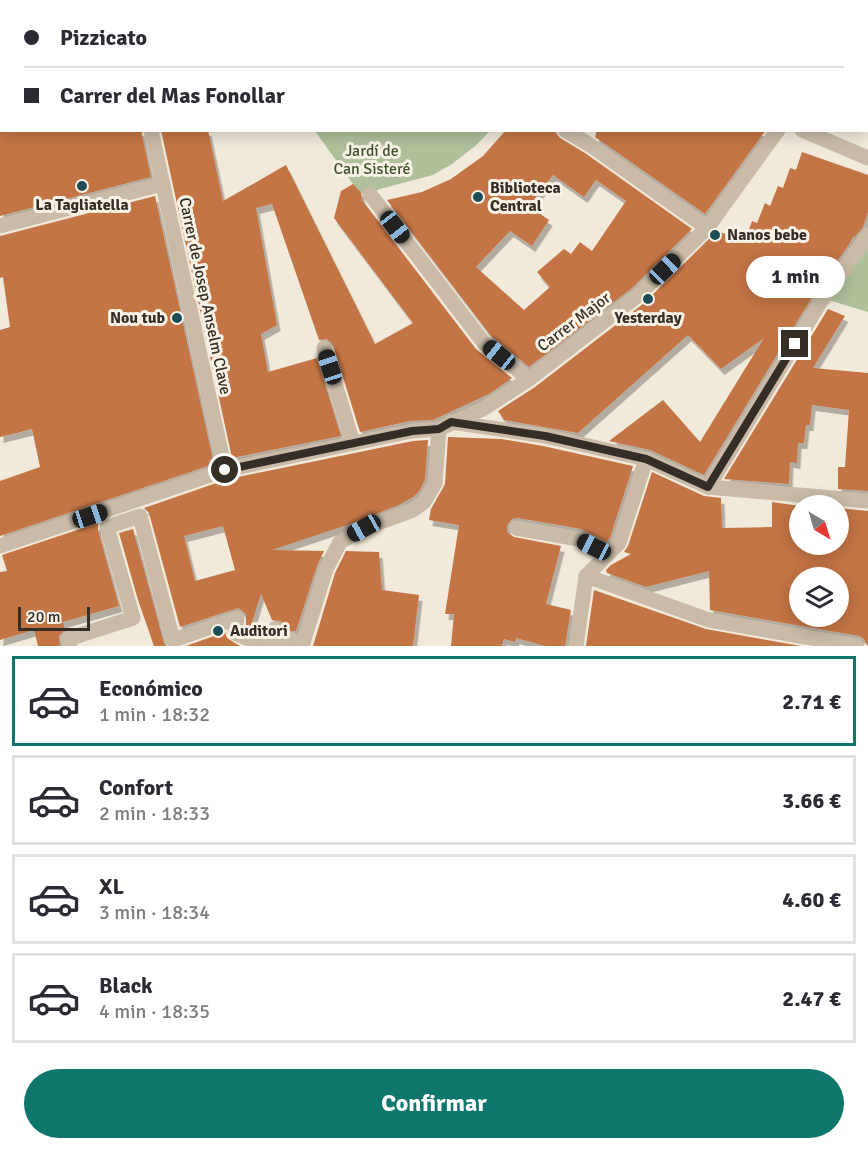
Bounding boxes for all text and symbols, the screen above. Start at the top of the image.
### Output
text: Pizzicato [60,24,147,51]
text: Carrer del Mas Fonollar [60,82,285,109]
park label: Jardí de Can Sisteré [333,141,411,179]
place label: Biblioteca Central [490,178,561,216]
marker: La Tagliatella [75,179,89,193]
marker: Biblioteca Central [471,190,485,204]
place label: La Tagliatella [35,195,129,215]
street label: Carrer de Josep Anselm Clave [174,196,236,396]
car [377,207,413,247]
place label: Nanos bebe [727,225,807,245]
marker: Nanos bebe [708,228,722,242]
car [646,250,684,288]
callout: 1 min [746,257,844,299]
text: 1 min [771,264,820,289]
street label: Carrer Major [534,288,615,356]
marker: Yesterday [641,292,655,306]
place label: Nou tub [110,308,165,328]
place label: Yesterday [613,308,682,328]
marker: Nou tub [170,311,184,325]
route end [781,330,808,357]
car [479,337,519,373]
car [316,347,344,387]
route start [211,456,238,483]
north arrow [789,495,849,555]
map controls [789,495,849,627]
car [70,502,110,530]
car [344,511,384,545]
car [574,531,614,563]
button: layers [789,567,849,627]
scale bar [18,604,90,632]
text: 20 m [27,607,61,627]
place label: Auditori [230,621,288,641]
marker: Auditori [211,624,225,638]
icon: car [27,674,81,728]
text: Económico [99,675,203,702]
text: 2.71 € [782,688,841,715]
text: 1 min · 18:32 [99,702,210,727]
icon: car [27,773,81,827]
text: Confort [99,774,173,801]
text: 3.66 € [782,787,841,814]
text: 2 min · 18:33 [99,801,210,826]
icon: car [27,872,81,926]
text: XL [99,873,124,900]
text: 4.60 € [782,886,841,913]
text: 3 min · 18:34 [99,900,210,925]
icon: car [27,971,81,1025]
text: Black [99,972,153,999]
text: 2.47 € [782,985,841,1012]
text: 4 min · 18:35 [99,999,210,1024]
button: Confirmar [24,1069,844,1138]

